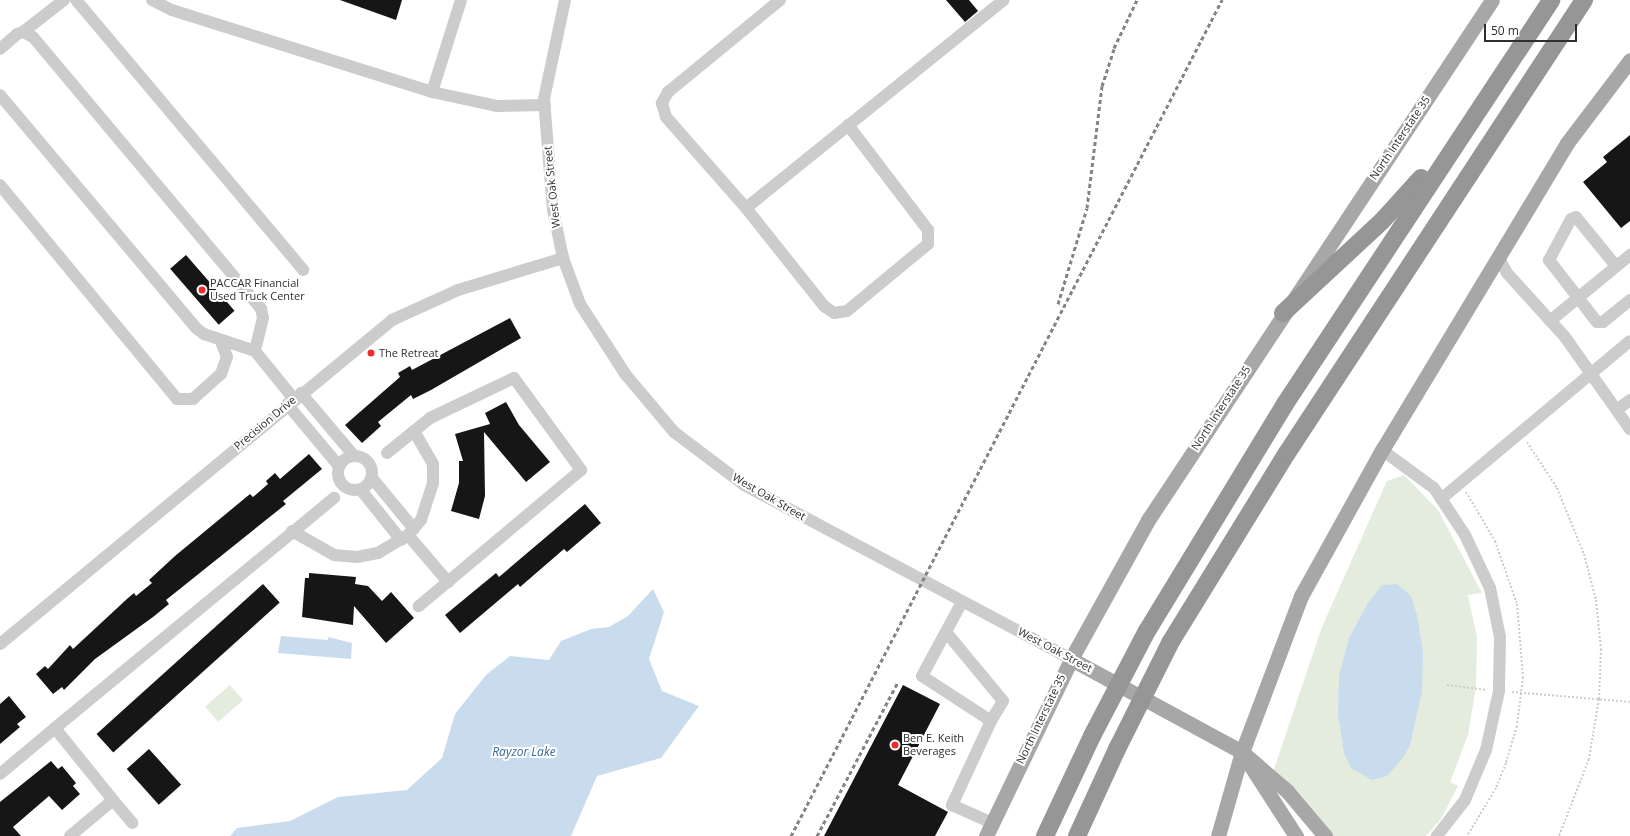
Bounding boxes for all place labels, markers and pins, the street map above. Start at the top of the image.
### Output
place label: PACCAR Financial Used Truck Center [210,277,305,303]
marker: PACCAR Financial Used Truck Center [197,285,207,295]
place label: The Retreat [379,346,438,360]
marker: The Retreat [366,348,376,358]
place label: Ben E. Keith Beverages [903,732,964,758]
marker: Ben E. Keith Beverages [890,740,900,750]

